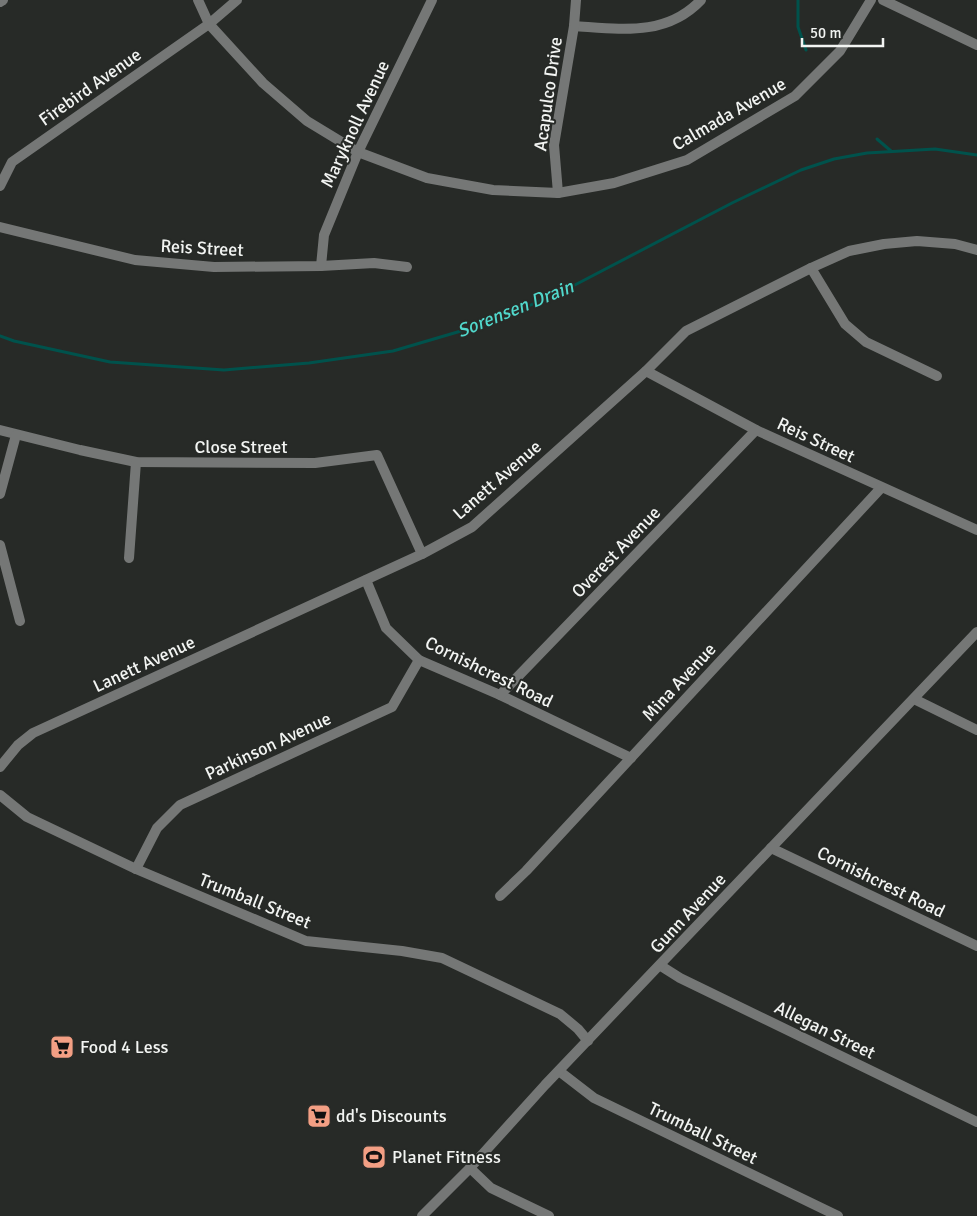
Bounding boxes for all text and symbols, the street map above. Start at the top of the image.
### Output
scale bar [802,15,883,47]
text: 50 m [810,24,841,42]
street label: Acapulco Drive [529,36,567,152]
street label: Firebird Avenue [34,44,146,130]
street label: Maryknoll Avenue [316,57,394,191]
street label: Calmada Avenue [668,73,790,155]
street label: Reis Street [160,235,244,261]
water label: Sorensen Drain [454,274,578,343]
street label: Reis Street [774,412,858,468]
street label: Close Street [194,436,288,458]
street label: Lanett Avenue [448,436,546,524]
street label: Overest Avenue [567,502,665,602]
street label: Lanett Avenue [89,631,199,697]
street label: Cornishcrest Road [421,632,557,712]
street label: Mina Avenue [637,638,721,726]
street label: Parkinson Avenue [201,707,335,785]
street label: Cornishcrest Road [813,842,949,922]
street label: Gunn Avenue [645,868,731,958]
street label: Trumball Street [196,869,314,933]
street label: Allegan Street [771,996,879,1064]
supermarket icon: Food 4 Less [49,1034,75,1060]
place label: Food 4 Less [80,1036,169,1058]
street label: Trumball Street [645,1097,761,1169]
supermarket icon: dd's Discounts [306,1103,332,1129]
place label: dd's Discounts [336,1105,447,1127]
sports icon: Planet Fitness [361,1144,387,1170]
place label: Planet Fitness [392,1146,501,1168]

